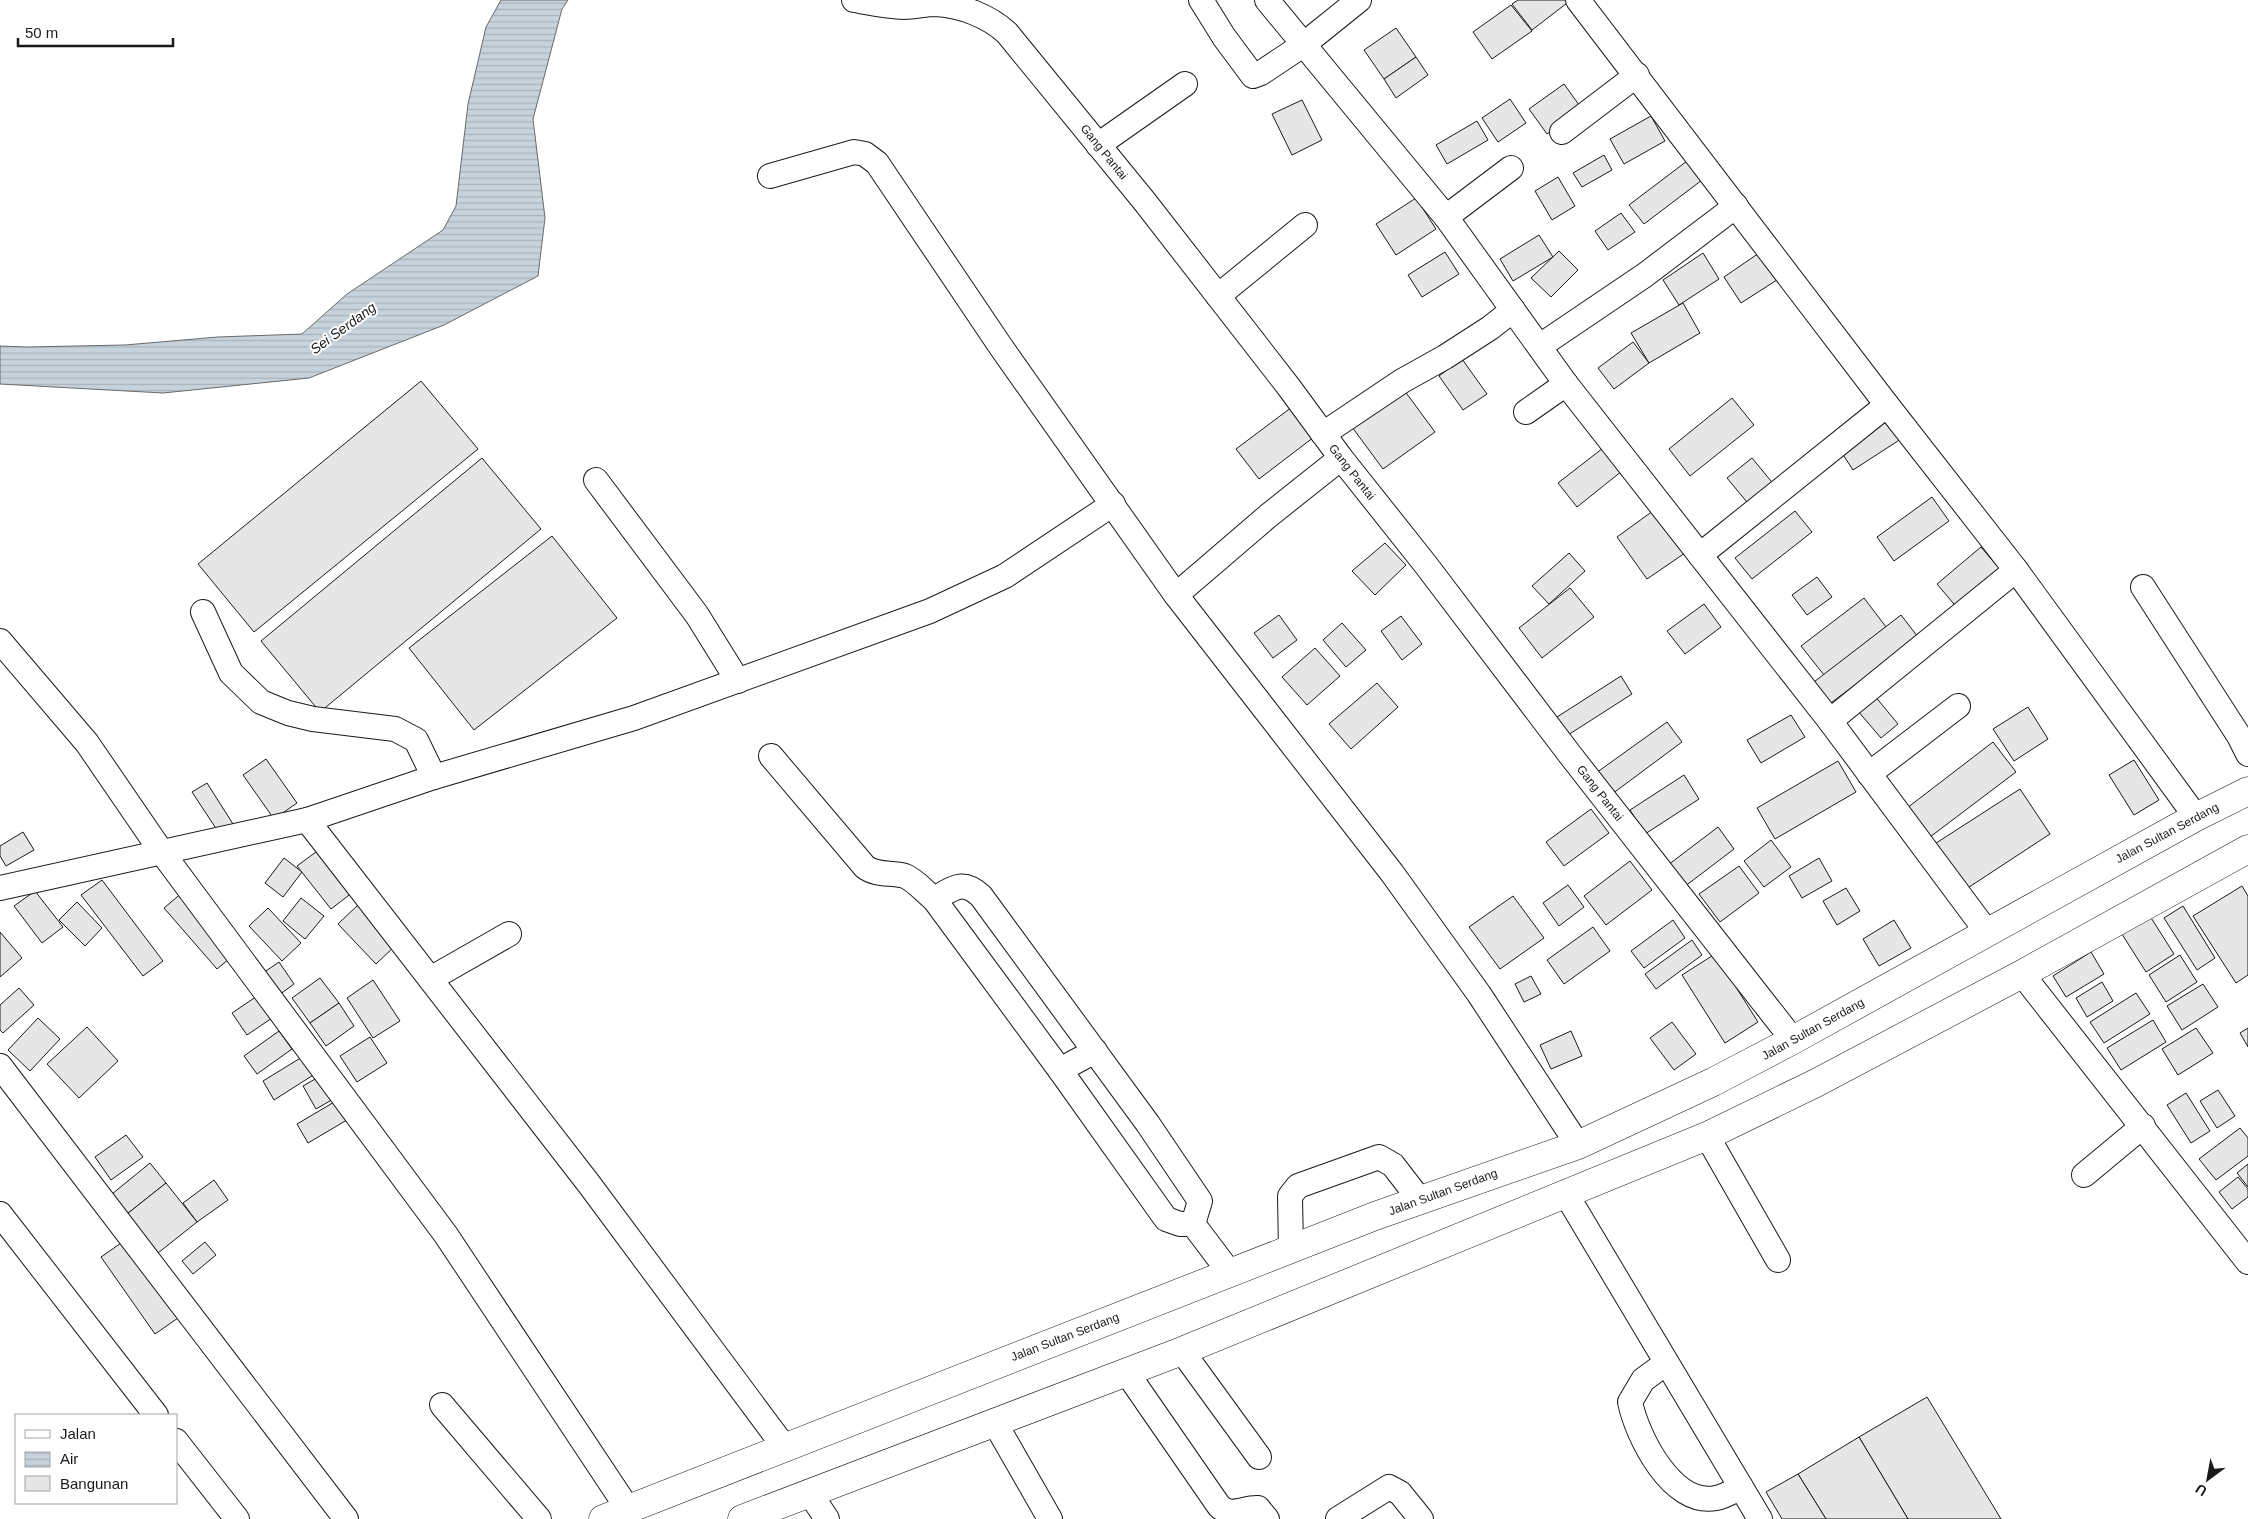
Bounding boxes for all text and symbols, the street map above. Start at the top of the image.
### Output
scale bar [18,15,172,47]
text: 50 m [25,24,58,41]
street label: Gang Pantai [1078,122,1130,182]
water label: Sei Serdang [307,299,379,357]
street label: Gang Pantai [1326,441,1378,503]
street label: Gang Pantai [1574,762,1626,824]
street label: Jalan Sultan Serdang [2113,800,2221,866]
street label: Jalan Sultan Serdang [1759,995,1867,1063]
street label: Jalan Sultan Serdang [1387,1166,1499,1218]
street label: Jalan Sultan Serdang [1009,1310,1121,1364]
legend [15,1414,178,1504]
text: Jalan [60,1425,96,1442]
text: Air [60,1450,78,1467]
north arrow [2183,1454,2233,1504]
text: Bangunan [60,1475,128,1492]
text: U [2193,1481,2210,1499]

